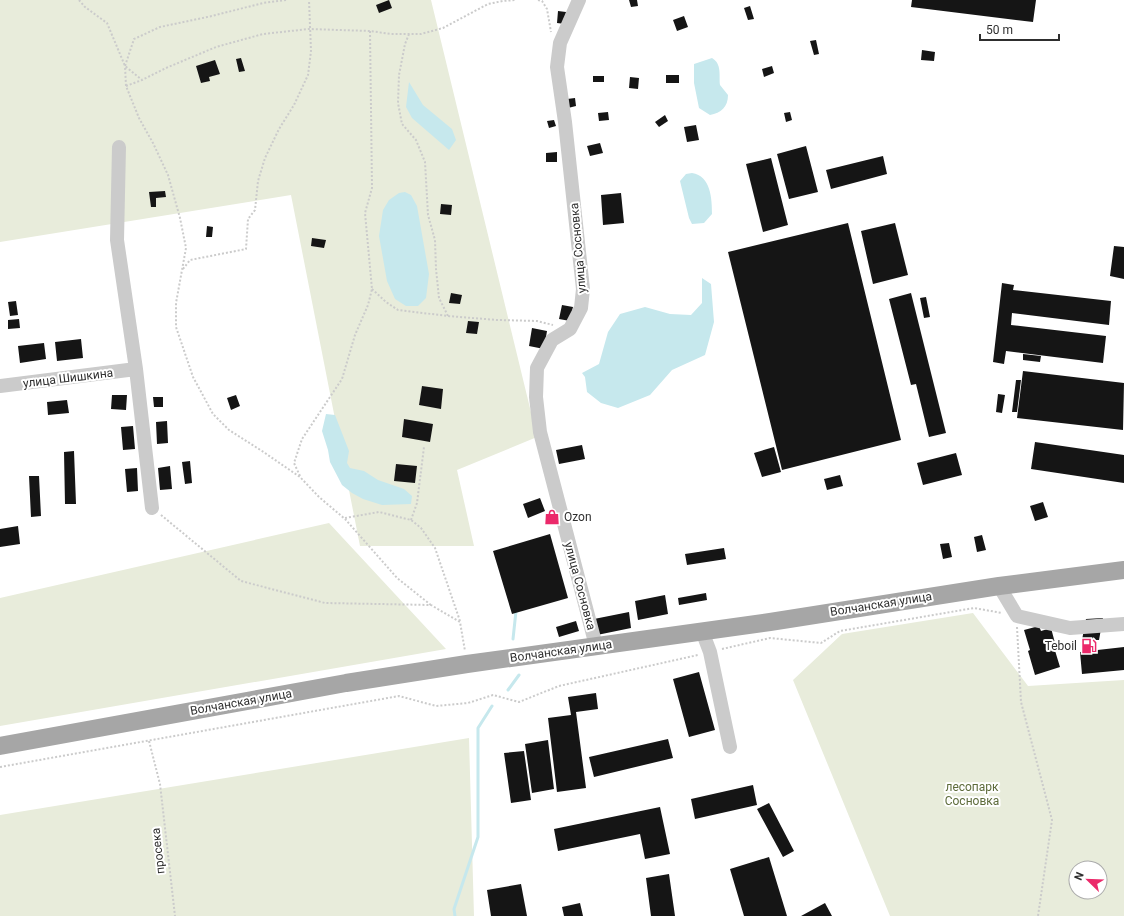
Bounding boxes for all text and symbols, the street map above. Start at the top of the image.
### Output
scale bar [980,16,1059,42]
text: 50 m [986,23,1013,37]
street label: улица Сосновка [567,202,589,294]
street label: улица Шишкина [22,366,114,390]
shop icon: Ozon [543,508,561,526]
place label: Ozon [564,510,592,524]
street label: улица Сосновка [562,540,598,632]
street label: Волчанская улица [829,589,933,619]
street label: Волчанская улица [509,637,613,665]
fuel station icon: Teboil [1080,637,1098,655]
place label: Teboil [1045,639,1077,653]
street label: Волчанская улица [189,686,293,718]
park label: лесопарк Сосновка [945,780,999,808]
street label: просека [149,827,167,875]
north arrow [1068,860,1108,900]
text: N [1072,870,1087,882]

